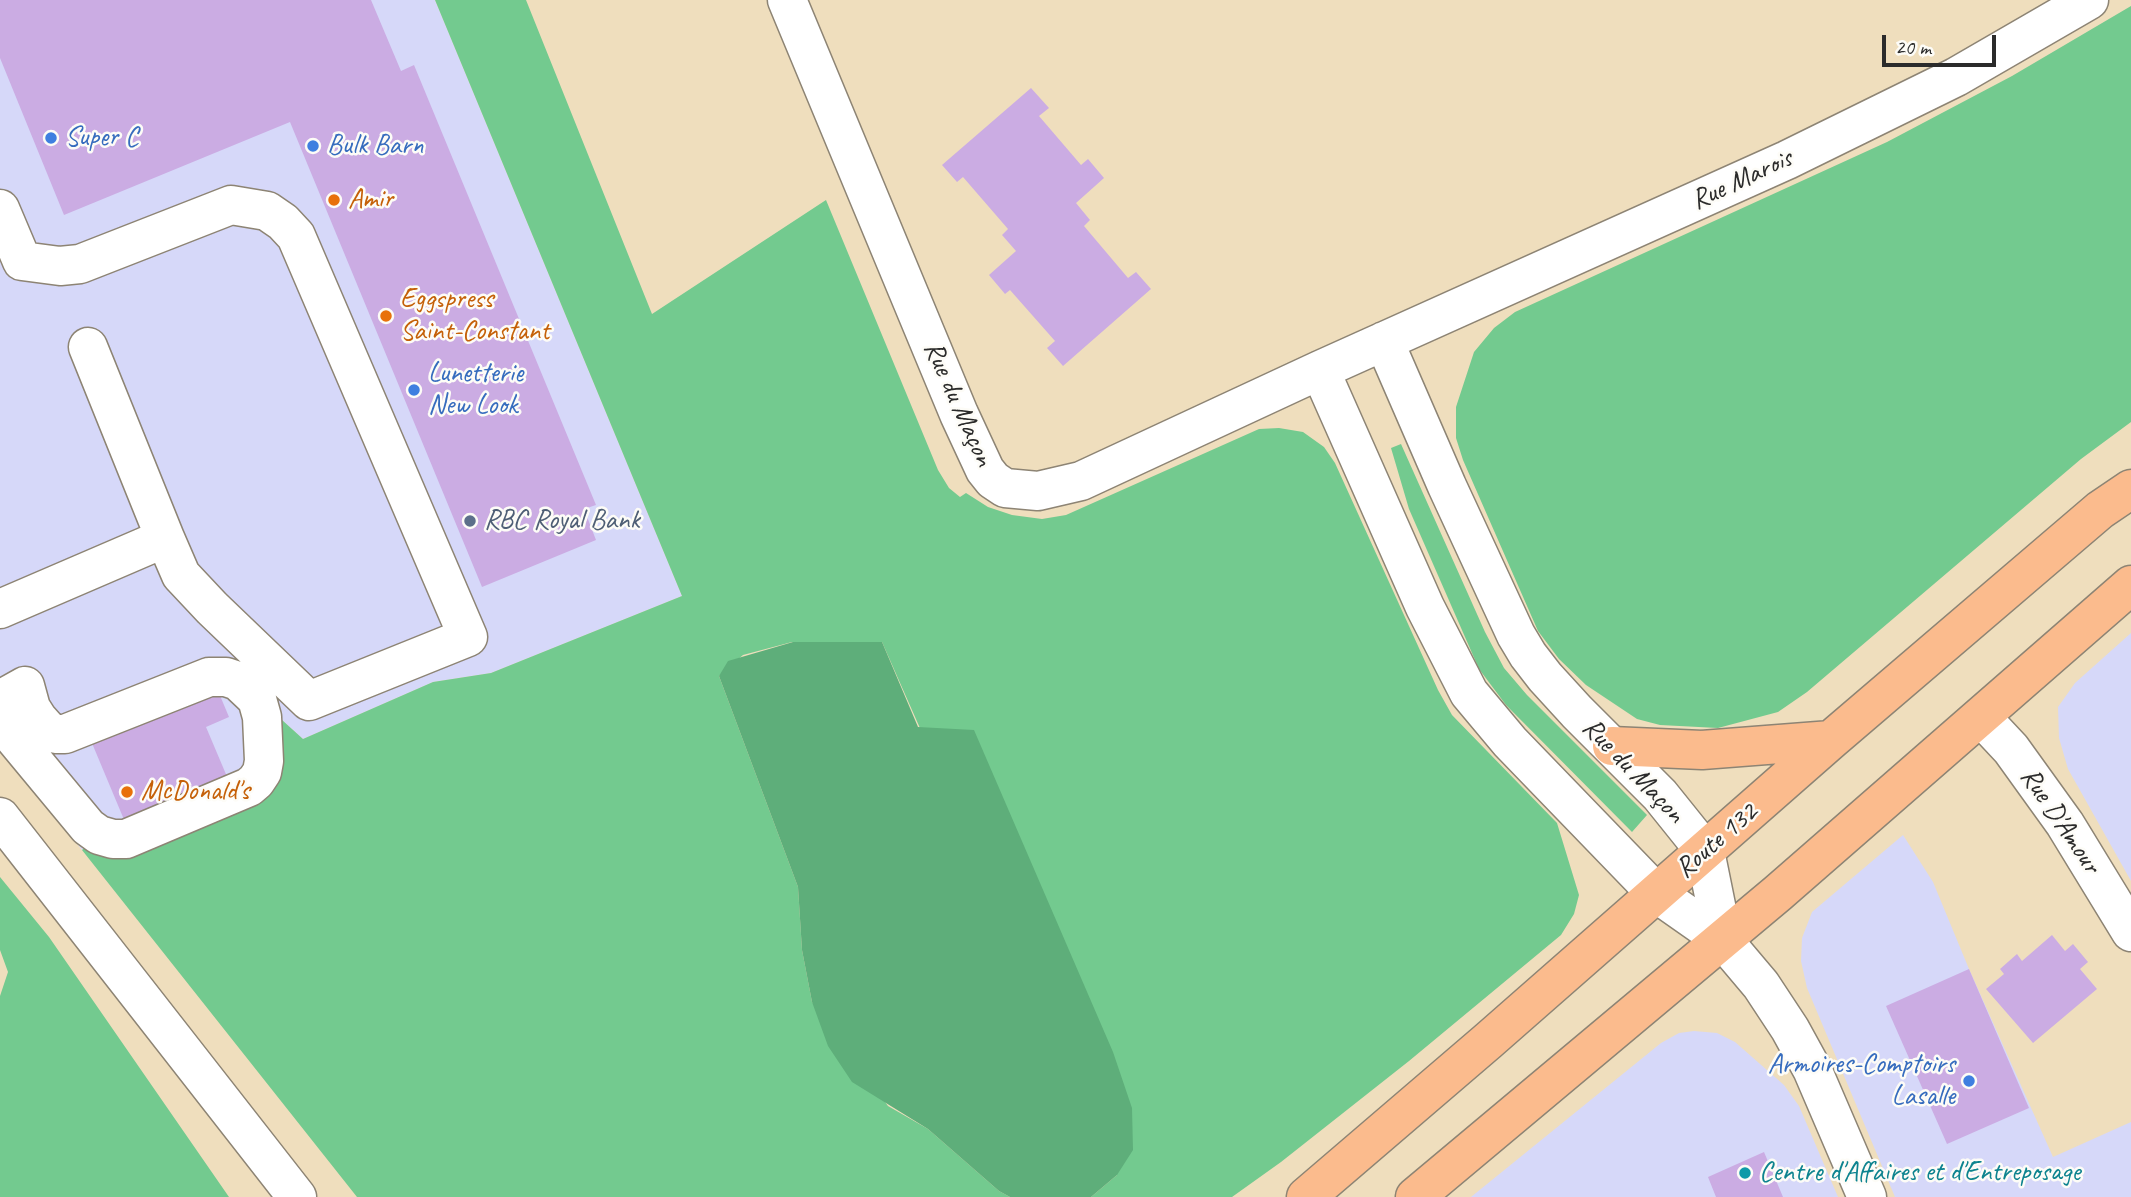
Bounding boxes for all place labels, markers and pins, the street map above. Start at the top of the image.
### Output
place label: Super C [65,121,138,155]
place label: Bulk Barn [327,129,423,163]
marker: Super C [43,130,59,146]
marker: Bulk Barn [305,138,321,154]
place label: Amir [348,183,393,217]
marker: Amir [326,192,342,208]
place label: Eggspress Saint-Constant [400,283,549,349]
marker: Eggspress Saint-Constant [378,308,394,324]
place label: Lunetterie New Look [428,357,523,423]
marker: Lunetterie New Look [406,382,422,398]
place label: RBC Royal Bank [484,504,640,538]
marker: RBC Royal Bank [462,513,478,529]
place label: McDonald's [141,775,250,809]
marker: McDonald's [119,784,135,800]
place label: Armoires-Comptoirs Lasalle [1768,1048,1955,1114]
marker: Armoires-Comptoirs Lasalle [1961,1073,1977,1089]
place label: Centre d'Affaires et d'Entreposage [1759,1156,2080,1190]
marker: Centre d'Affaires et d'Entreposage [1737,1165,1753,1181]

